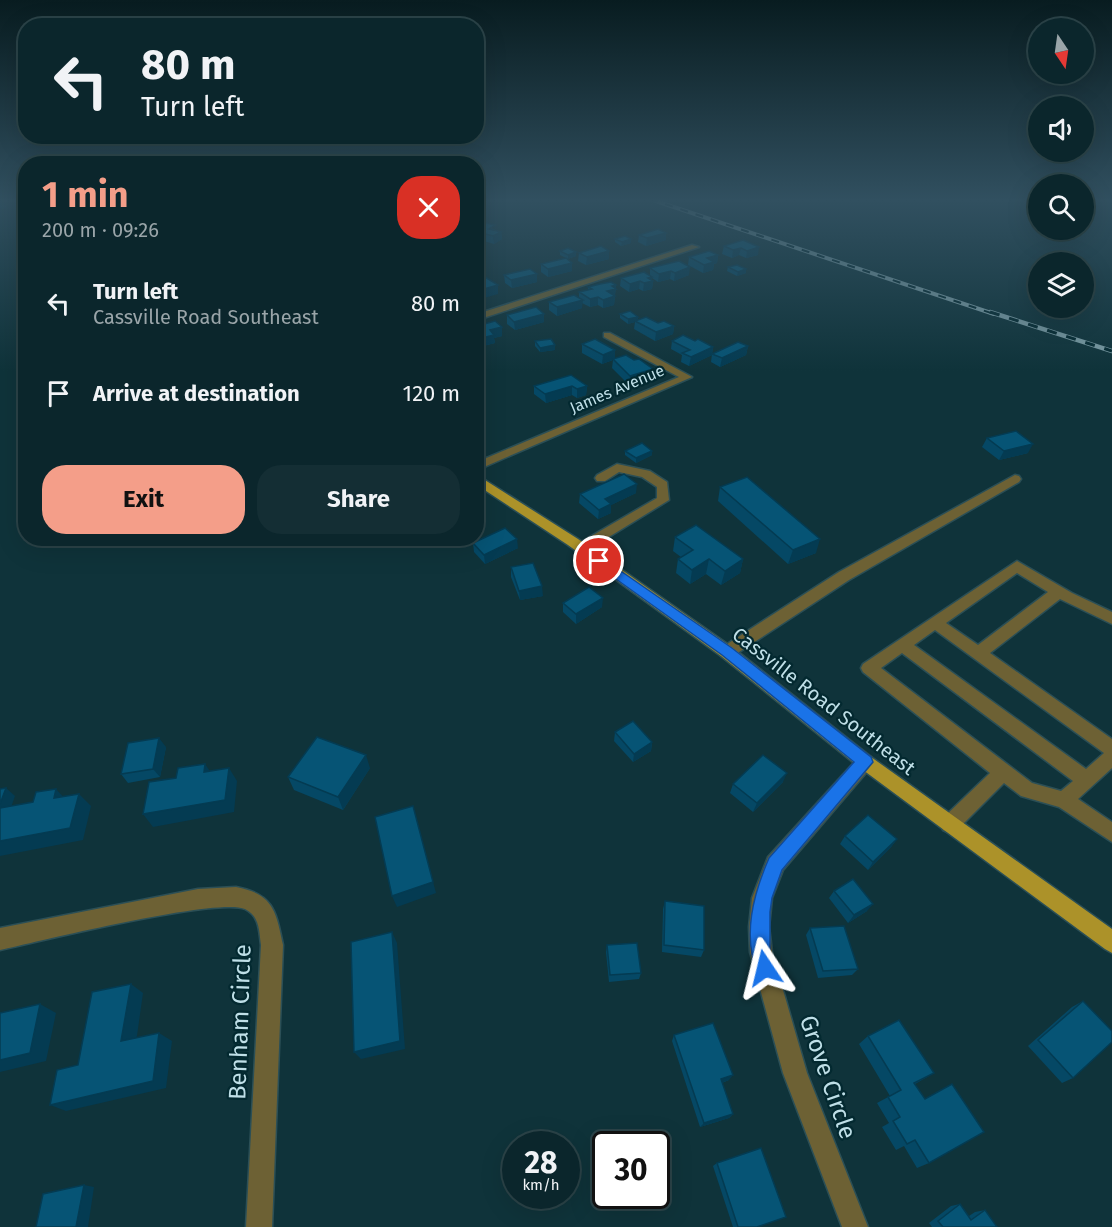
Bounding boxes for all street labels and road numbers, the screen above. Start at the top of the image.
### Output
street label: James Avenue [567,361,667,417]
street label: Cassville Road Southeast [728,622,921,780]
street label: Benham Circle [223,944,257,1100]
street label: Grove Circle [794,1011,862,1143]

